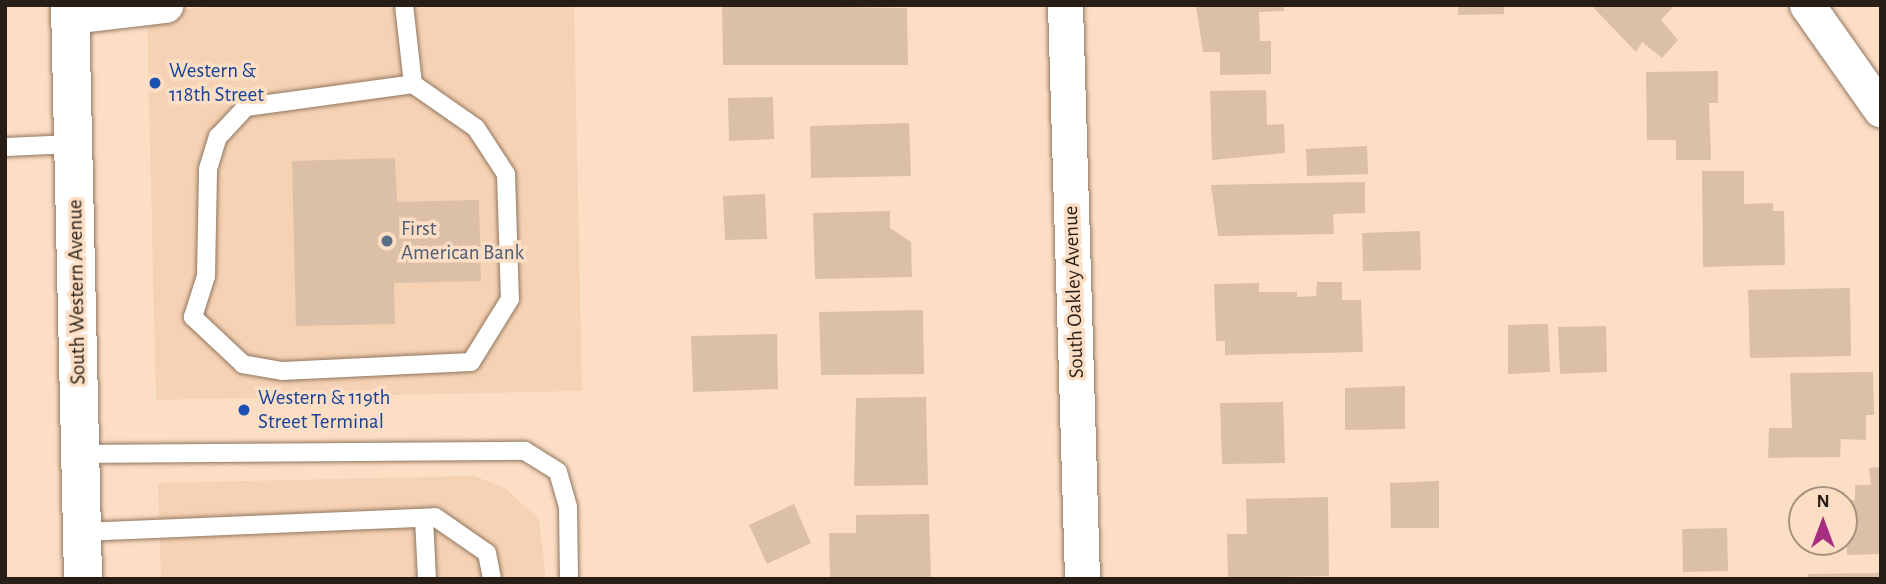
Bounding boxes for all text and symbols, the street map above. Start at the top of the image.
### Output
place label: Western & 118th Street [169,58,264,108]
marker: Western & 118th Street [147,75,163,91]
street label: South Western Avenue [63,199,91,385]
street label: South Oakley Avenue [1058,205,1090,379]
place label: First American Bank [401,216,524,266]
marker: First American Bank [379,233,395,249]
place label: Western & 119th Street Terminal [258,385,390,435]
marker: Western & 119th Street Terminal [236,402,252,418]
north arrow [1788,486,1858,556]
text: N [1816,492,1830,511]

